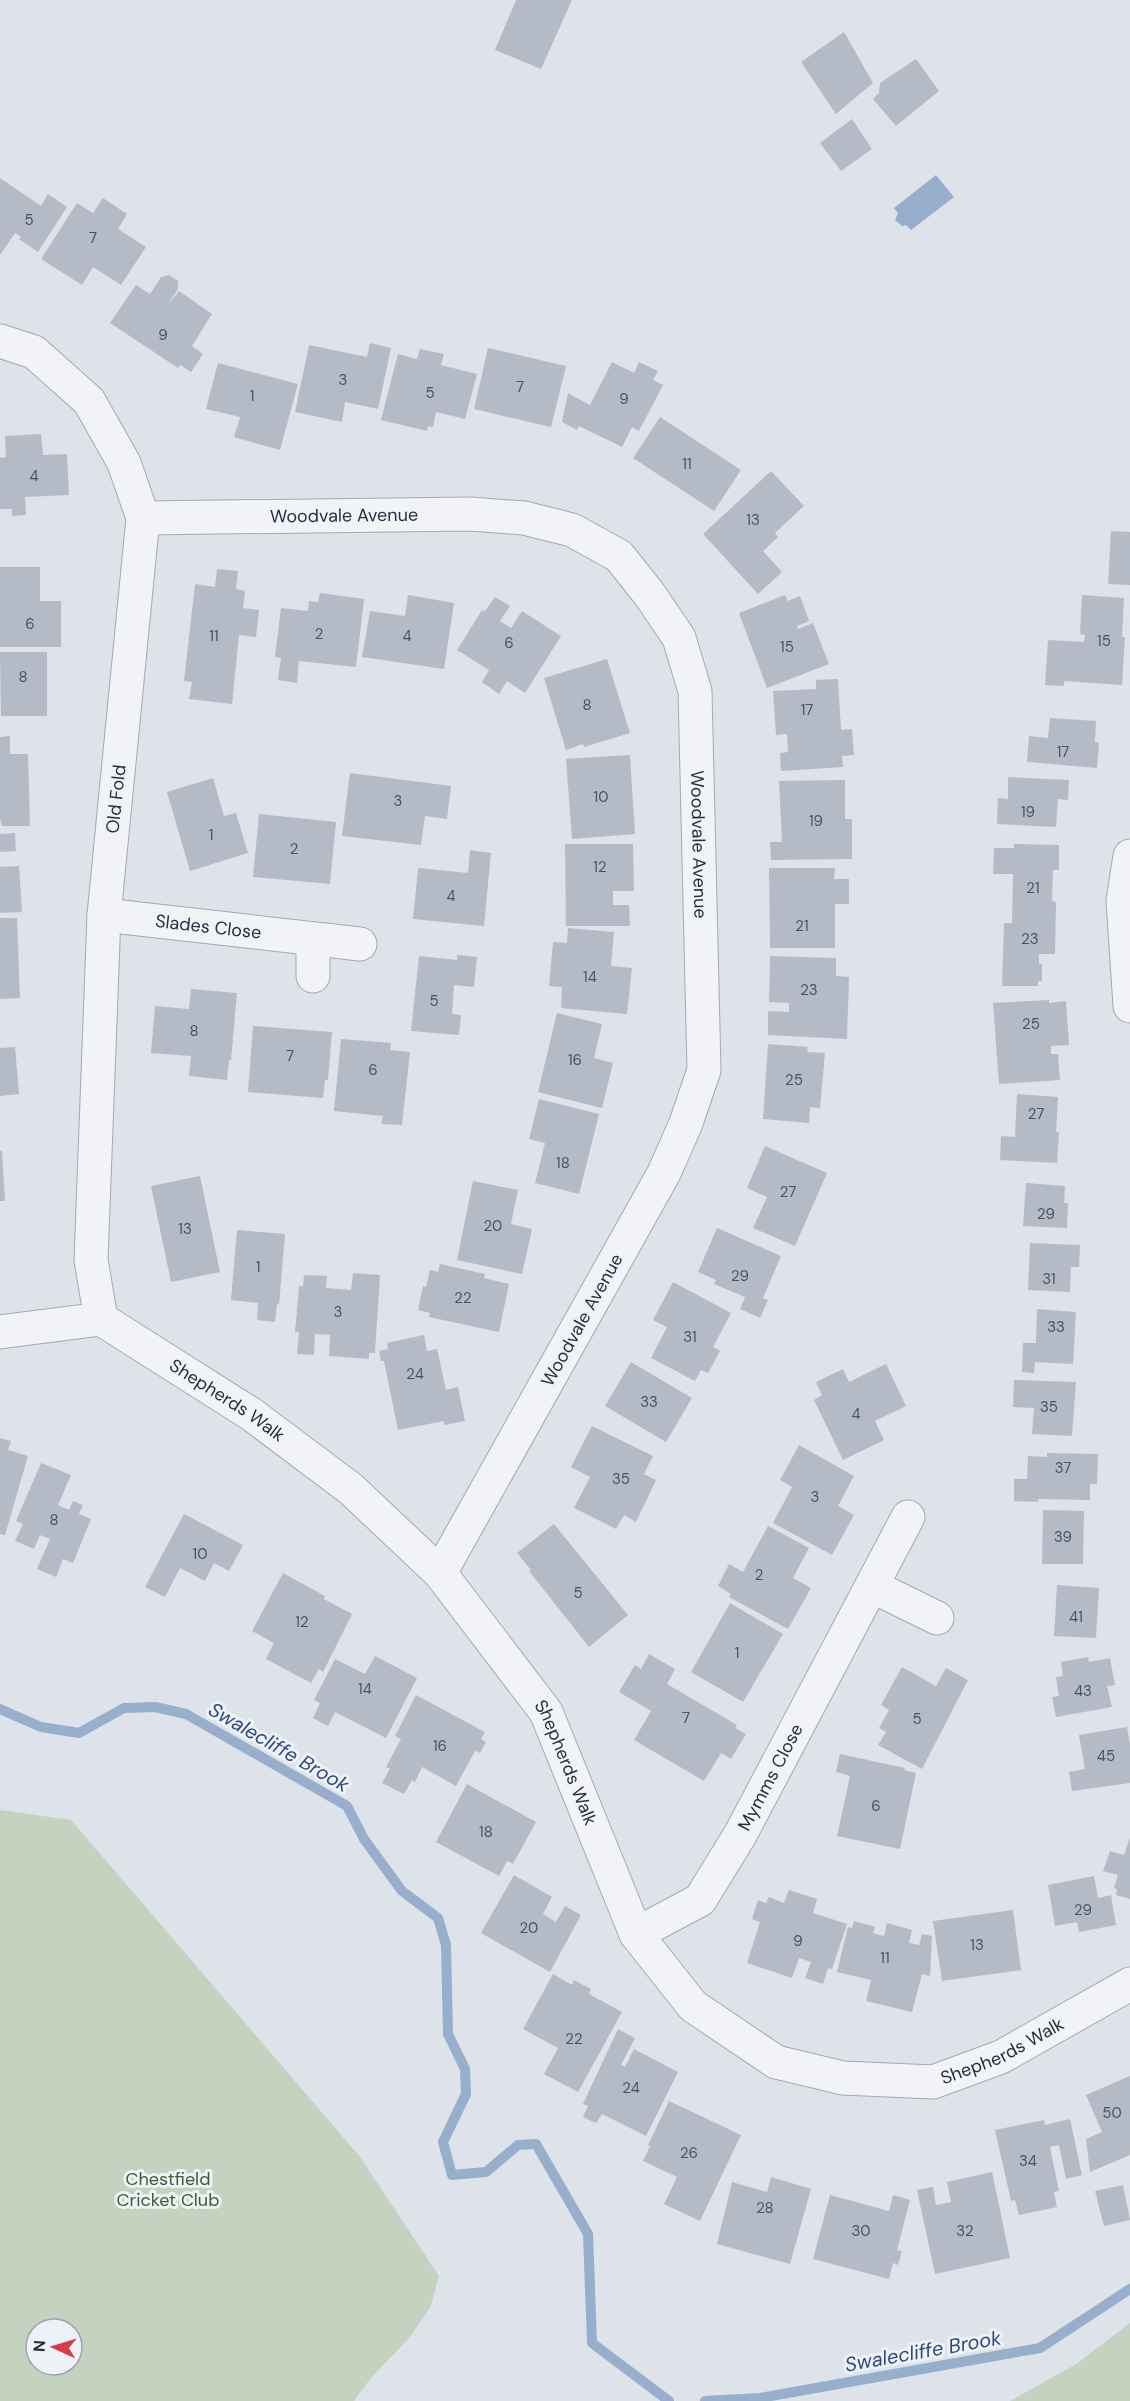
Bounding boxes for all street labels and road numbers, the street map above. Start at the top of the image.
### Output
street label: Woodvale Avenue [270,503,418,528]
street label: Old Fold [100,763,132,835]
street label: Woodvale Avenue [685,770,712,919]
street label: Slades Close [154,909,263,945]
street label: Woodvale Avenue [536,1249,628,1391]
street label: Shepherds Walk [165,1353,290,1447]
street label: Shepherds Walk [529,1695,603,1829]
street label: Mymms Close [732,1720,809,1835]
street label: Shepherds Walk [937,2012,1068,2090]

